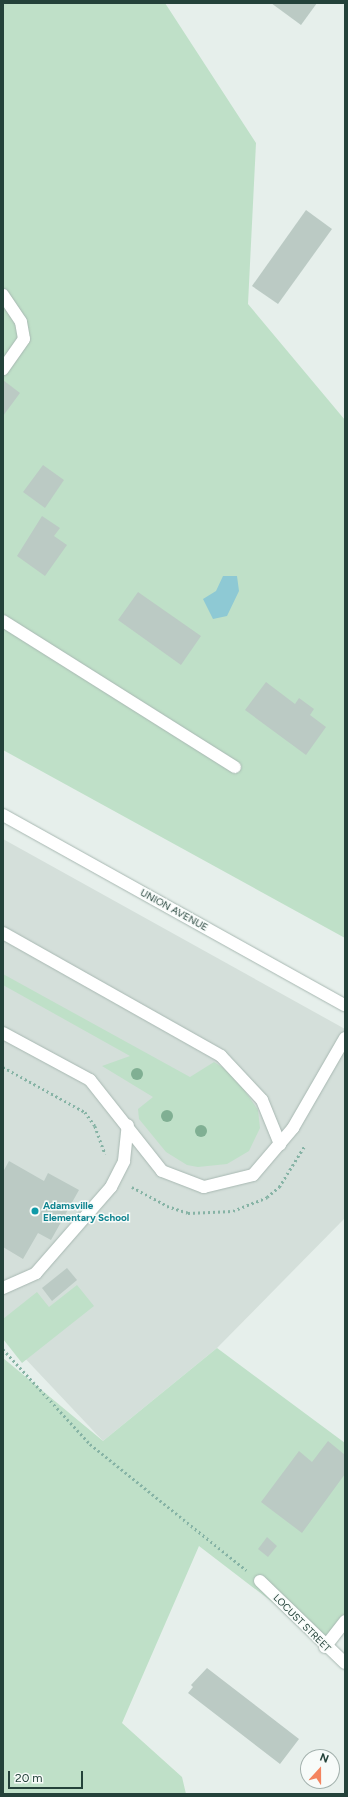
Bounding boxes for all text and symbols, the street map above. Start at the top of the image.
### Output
street label: UNION AVENUE [138,886,210,934]
place label: Adamsville Elementary School [43,1199,129,1222]
marker: Adamsville Elementary School [30,1206,40,1216]
street label: LOCUST STREET [271,1592,333,1654]
north arrow [300,1749,340,1789]
text: N [318,1751,330,1766]
scale bar [10,1763,85,1789]
text: 20 m [15,1771,43,1785]

